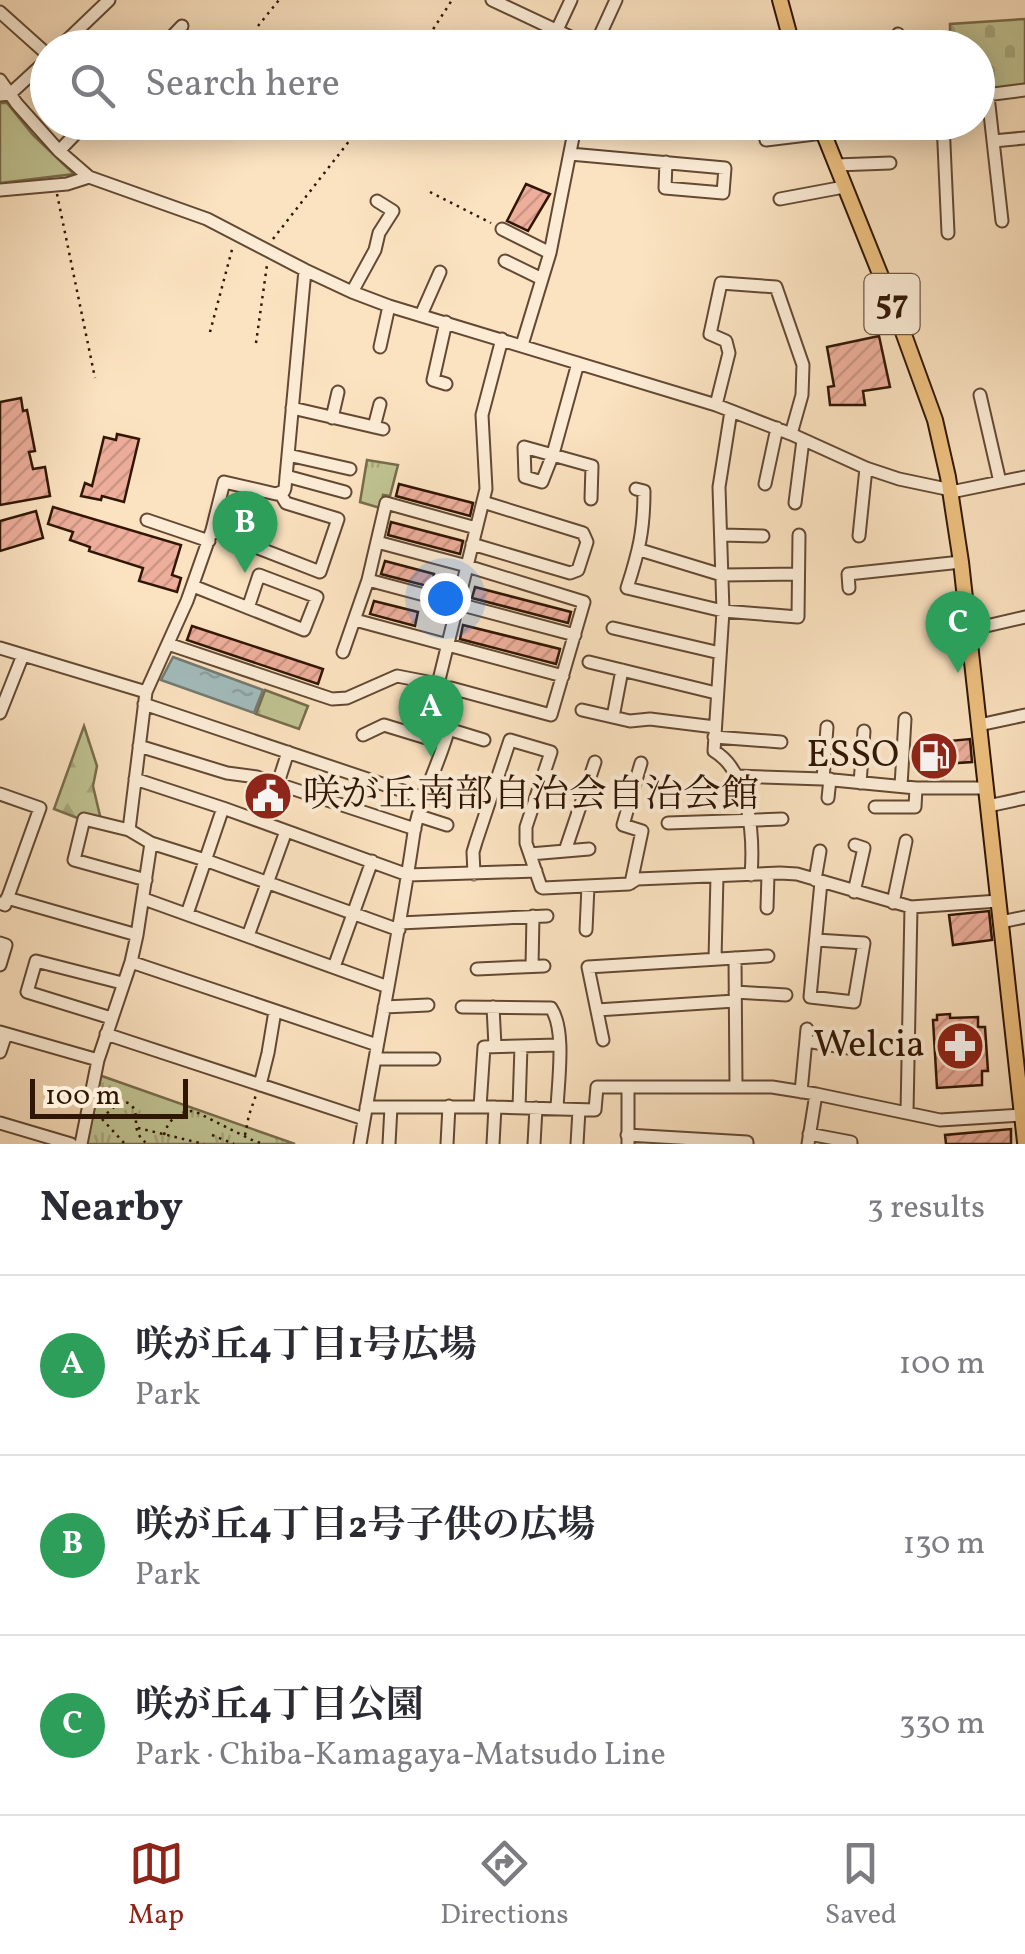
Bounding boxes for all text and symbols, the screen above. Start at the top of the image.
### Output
search box [30,30,995,140]
icon: search [65,58,120,113]
text: Search here [145,59,340,112]
road number: 57 [864,274,920,334]
pin: B [212,490,278,573]
your location [420,573,471,624]
pin: C [926,590,990,673]
pin: A [398,674,464,757]
place label: ESSO [806,730,899,783]
fuel station icon: ESSO [908,730,960,782]
public building icon: 咲が丘南部自治会自治会館 [242,770,294,822]
place label: 咲が丘南部自治会自治会館 [303,770,759,823]
place label: Welcia [813,1020,925,1073]
pharmacy icon: Welcia [934,1020,986,1072]
scale bar [30,1074,188,1118]
text: 100 m [45,1077,120,1116]
text: Nearby [40,1180,183,1239]
text: 3 results [867,1187,985,1231]
text: 咲が丘4丁目1号広場 [135,1321,477,1374]
text: A [61,1343,84,1387]
text: 100 m [899,1343,985,1387]
text: Park [135,1374,200,1418]
text: 咲が丘4丁目2号子供の広場 [135,1501,596,1554]
text: B [62,1523,83,1567]
text: 130 m [903,1523,985,1567]
text: Park [135,1554,200,1598]
text: 咲が丘4丁目公園 [135,1681,424,1734]
text: C [62,1703,83,1747]
text: 330 m [899,1703,985,1747]
text: Park · Chiba-Kamagaya-Matsudo Line [135,1734,666,1778]
tab: Map [128,1836,184,1935]
tab: Directions [440,1836,569,1935]
tab: Saved [825,1836,897,1935]

